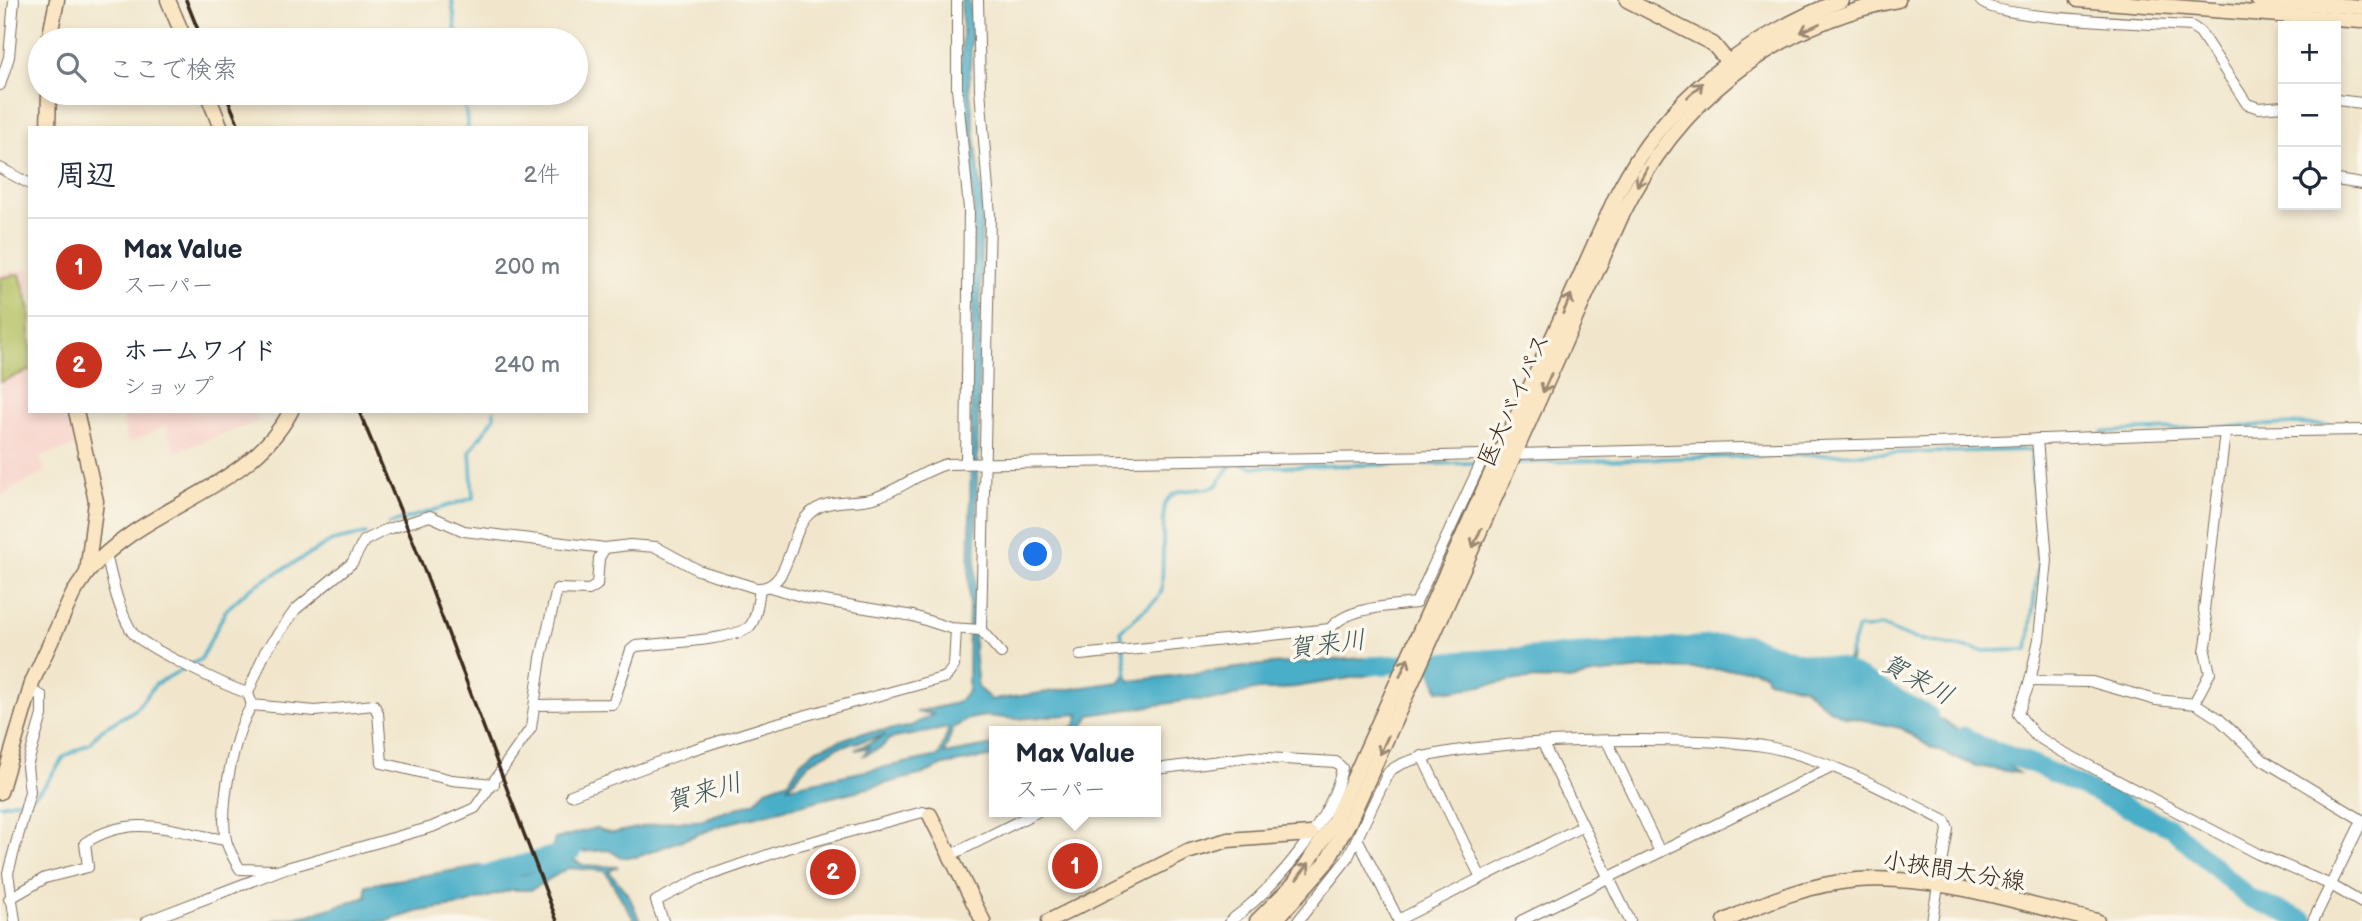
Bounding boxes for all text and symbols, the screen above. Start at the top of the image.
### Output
map controls [2278,21,2341,210]
button: + [2278,21,2341,84]
one-way arrow [1800,22,1821,35]
search box [28,28,588,105]
icon: search [52,48,90,86]
text: ここで検索 [108,55,238,86]
one-way arrow [1686,81,1703,98]
button: − [2278,84,2341,147]
button: locate [2278,147,2341,210]
text: 周辺 [56,158,116,194]
text: 2件 [523,161,560,189]
one-way arrow [1635,166,1649,186]
text: Max Value [123,235,242,266]
text: 1 [74,253,84,281]
text: 200 m [494,253,560,281]
text: スーパー [123,272,214,300]
one-way arrow [1561,294,1574,316]
street label: 医大バイパス [1472,329,1556,471]
text: ホームワイド [123,336,277,367]
text: 2 [72,351,86,379]
text: 240 m [494,351,560,379]
one-way arrow [1539,372,1553,393]
text: ショップ [123,373,214,401]
one-way arrow [1470,526,1483,548]
your location [1018,537,1052,571]
water label: 賀来川 [1286,625,1368,665]
water label: 賀来川 [1875,648,1959,712]
one-way arrow [1398,657,1411,678]
popup [989,726,1161,817]
one-way arrow [1377,734,1390,755]
text: Max Value [1015,739,1135,770]
water label: 賀来川 [662,767,746,819]
text: スーパー [1015,776,1106,804]
pin: 1 [1052,840,1098,892]
street label: 小挾間大分線 [1881,845,2027,897]
pin: 2 [810,846,856,898]
one-way arrow [1296,862,1311,881]

